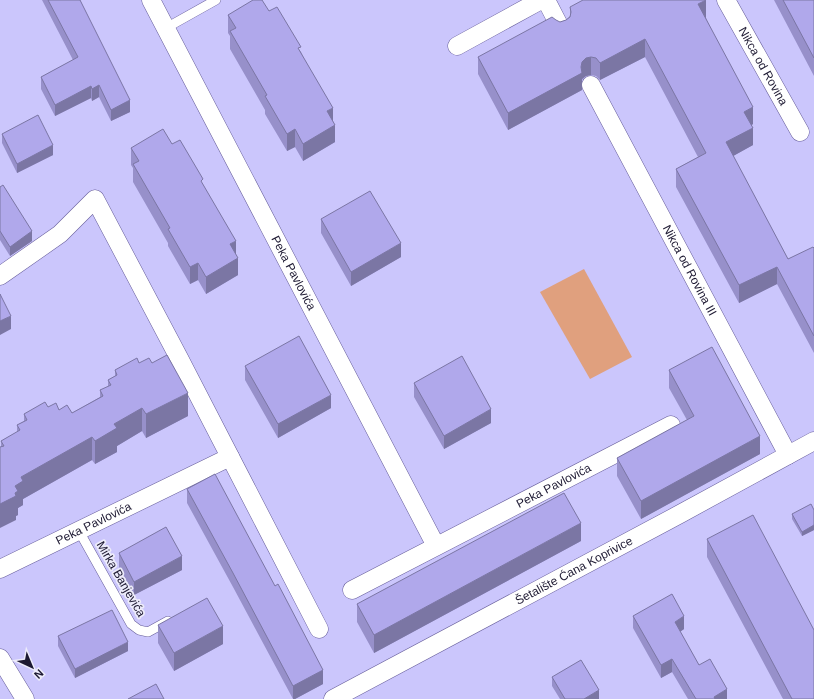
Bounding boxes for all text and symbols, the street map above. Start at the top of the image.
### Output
street label: Nikca od Rovina [736,25,791,108]
street label: Nikca od Rovina III [660,223,720,318]
street label: Peka Pavlovića [268,233,319,313]
street label: Peka Pavlovića [514,460,594,511]
street label: Peka Pavlovića [54,499,134,548]
street label: Šetalište Ćana Koprivice [512,533,635,608]
street label: Mirka Banjevića [94,539,148,619]
north arrow [12,647,52,687]
text: N [32,667,46,681]

